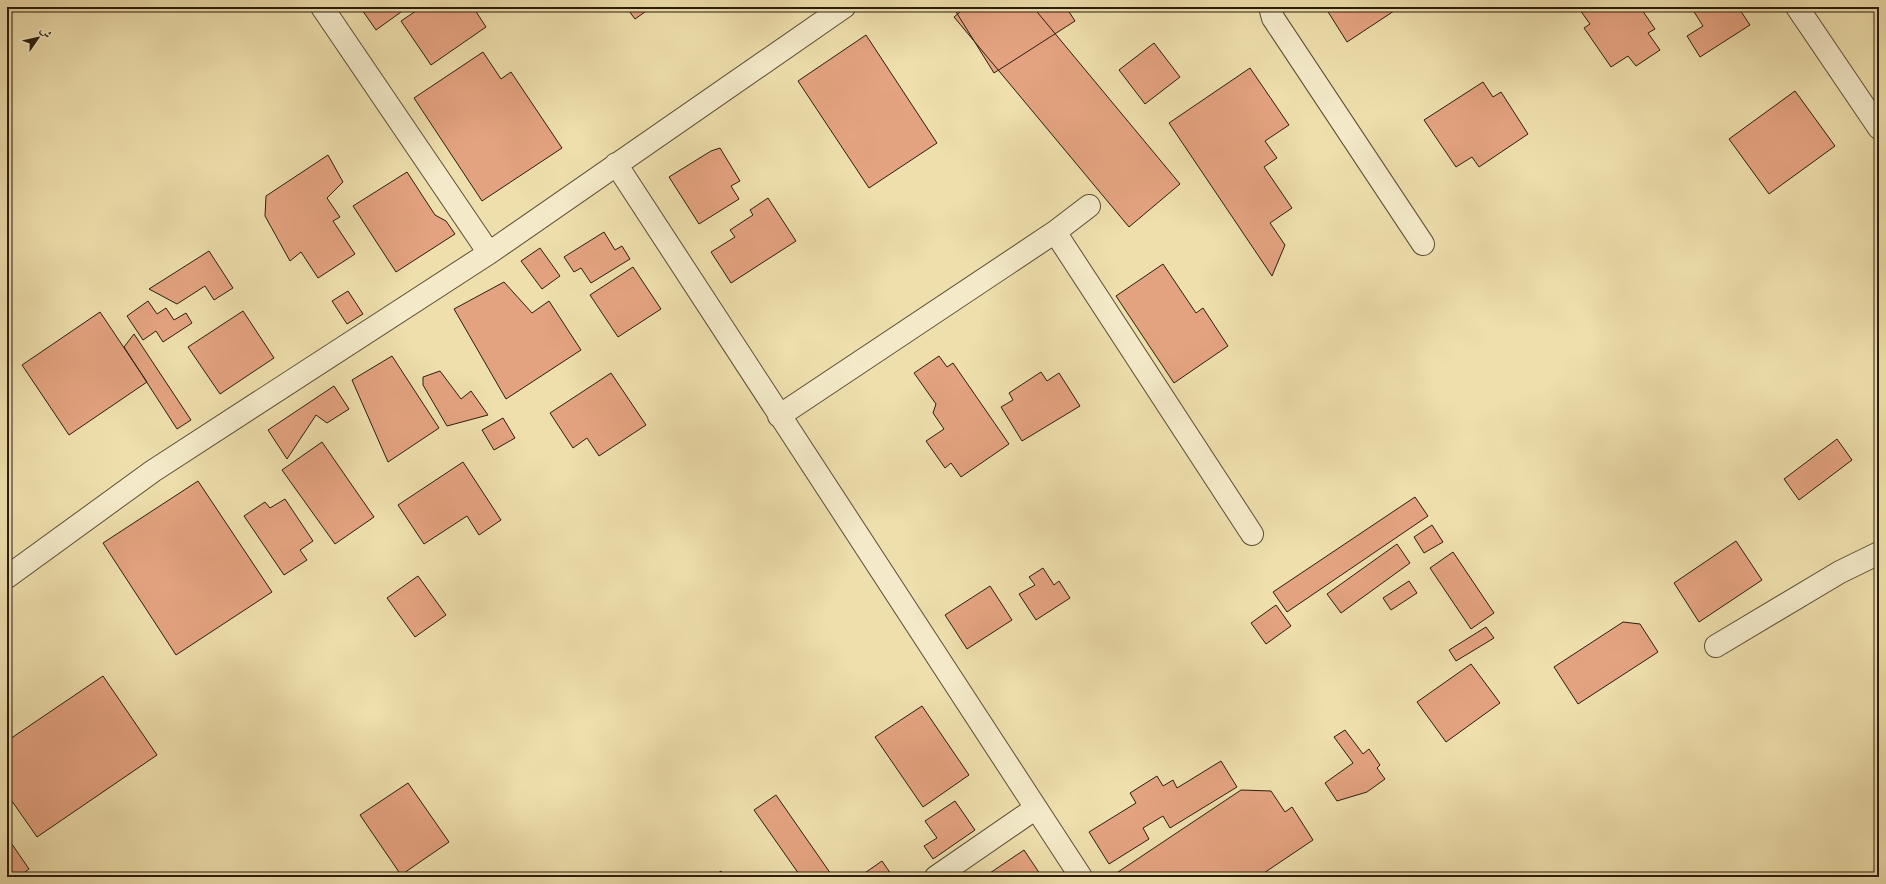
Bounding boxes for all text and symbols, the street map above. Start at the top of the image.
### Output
north arrow [18,18,58,58]
text: ش [36,24,55,42]

